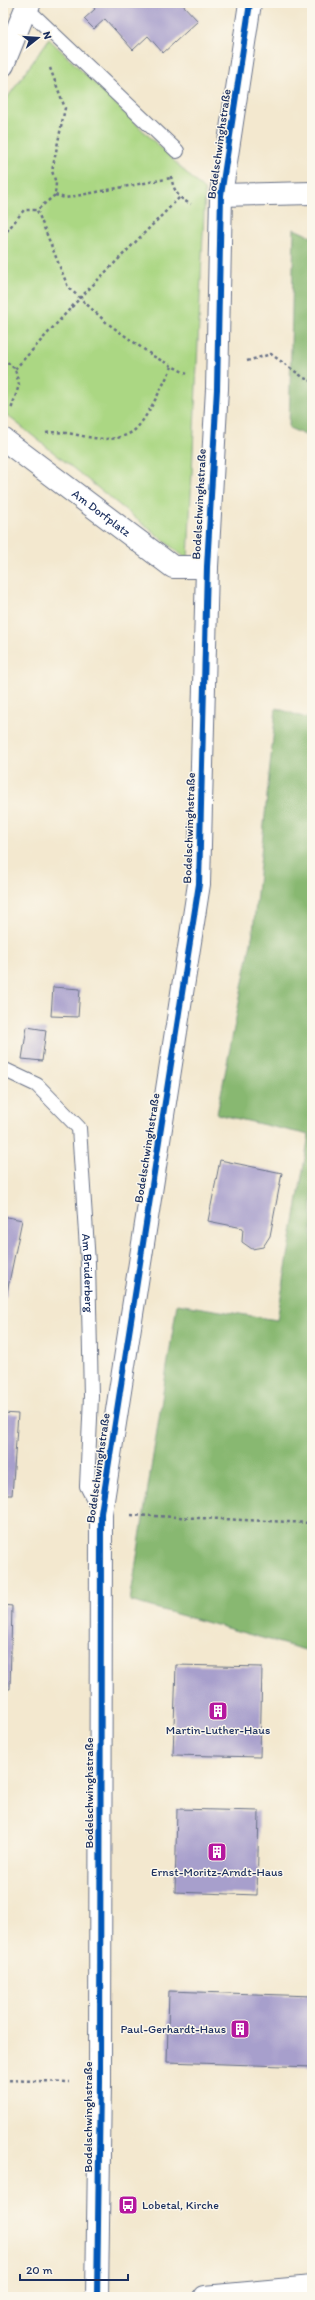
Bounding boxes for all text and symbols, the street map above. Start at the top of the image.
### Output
north arrow [18,18,58,58]
text: N [40,30,54,41]
street label: Bodelschwinghstraße [204,88,234,200]
street label: Bodelschwinghstraße [189,448,209,560]
street label: Am Dorfplatz [69,487,134,540]
street label: Bodelschwinghstraße [180,772,198,884]
street label: Bodelschwinghstraße [131,1092,163,1204]
street label: Am Brüderberg [79,1233,96,1314]
street label: Bodelschwinghstraße [83,1412,113,1524]
building icon: Martin-Luther-Haus [207,1700,229,1722]
place label: Martin-Luther-Haus [166,1723,270,1737]
street label: Bodelschwinghstraße [82,1737,96,1849]
building icon: Ernst-Moritz-Arndt-Haus [206,1841,228,1863]
place label: Ernst-Moritz-Arndt-Haus [151,1865,283,1879]
building icon: Paul-Gerhardt-Haus [229,2018,251,2040]
place label: Paul-Gerhardt-Haus [121,2022,226,2036]
street label: Bodelschwinghstraße [81,2061,95,2173]
bus stop icon: Lobetal, Kirche [117,2194,139,2216]
place label: Lobetal, Kirche [142,2198,219,2212]
scale bar [20,2256,128,2282]
text: 20 m [26,2263,53,2277]

